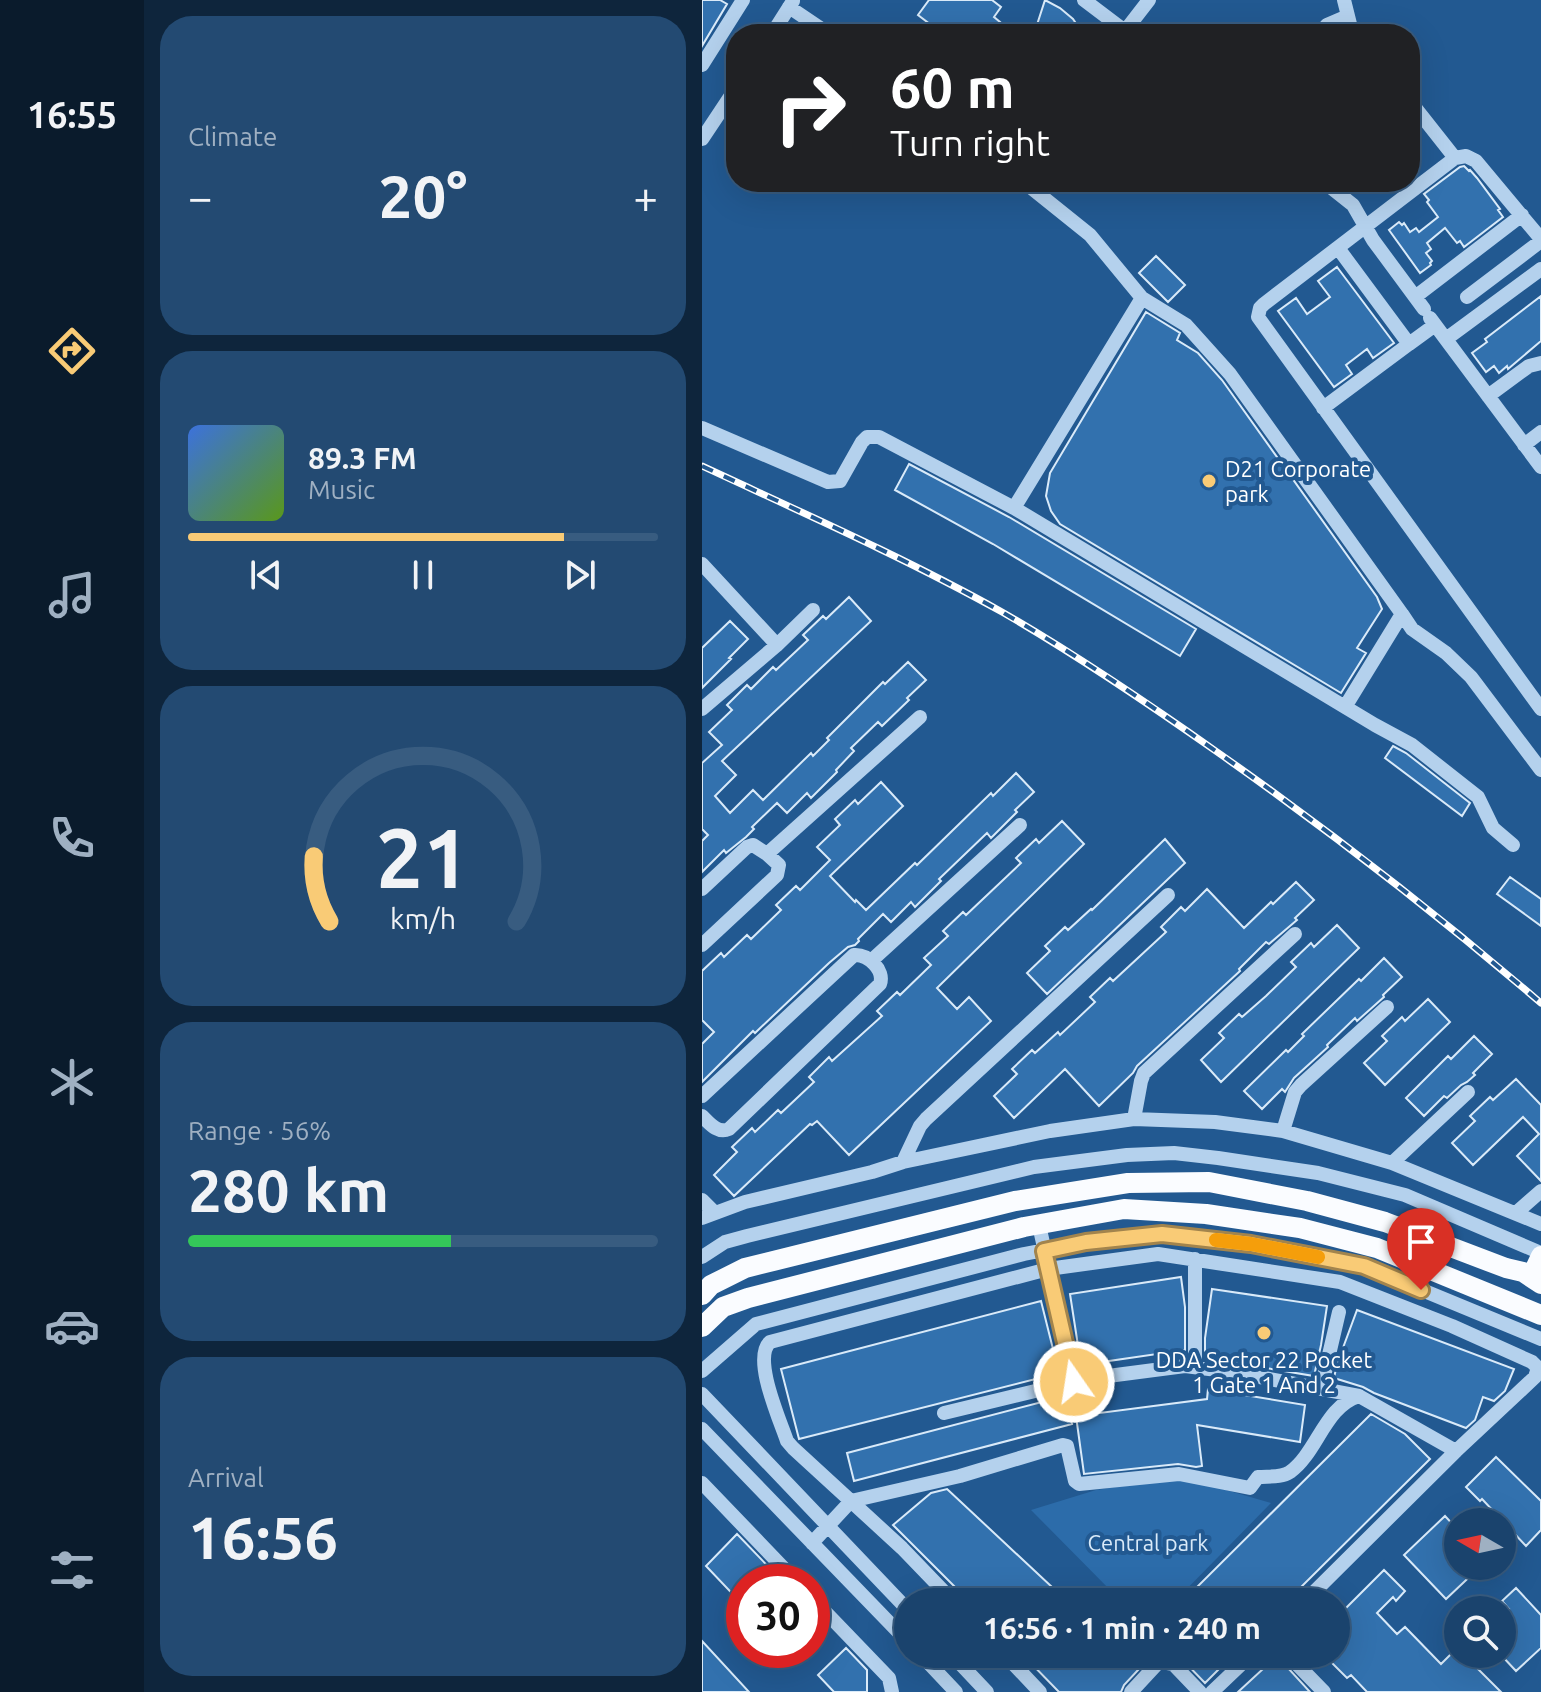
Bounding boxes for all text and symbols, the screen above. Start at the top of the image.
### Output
icon: right [758,56,862,160]
text: 60 m [890,56,1015,119]
text: 16:55 [27,94,117,135]
text: Climate [188,122,277,151]
text: Turn right [890,122,1050,163]
text: 20° [379,162,467,229]
text: − [188,172,213,221]
text: + [633,172,658,221]
icon: directions [44,323,100,379]
text: 89.3 FM [308,441,417,475]
place label: D21 Corporate park [1225,456,1371,506]
marker: D21 Corporate park [1200,472,1218,490]
text: Music [308,475,375,504]
icon: previous [244,553,288,597]
icon: pause [401,553,445,597]
icon: next [558,553,602,597]
icon: music [44,567,100,623]
icon: phone [44,810,100,866]
text: 21 [376,810,470,904]
text: km/h [390,902,456,934]
icon: climate [44,1054,100,1110]
text: Range · 56% [188,1116,331,1145]
text: 280 km [188,1156,389,1223]
pin [1387,1208,1455,1290]
icon: arrive [1399,1220,1443,1264]
icon: car [44,1298,100,1354]
marker: DDA Sector 22 Pocket 1 Gate 1 And 2 [1255,1324,1273,1342]
position arrow [1032,1340,1116,1424]
place label: DDA Sector 22 Pocket 1 Gate 1 And 2 [1156,1347,1373,1397]
text: Arrival [188,1463,264,1492]
text: 16:56 [188,1503,338,1570]
north arrow [1444,1508,1516,1580]
map controls [1444,1508,1516,1668]
park label: Central park [1088,1530,1208,1555]
icon: filters [44,1542,100,1598]
speed limit sign: 30 [726,1564,830,1668]
button: search [1444,1596,1516,1668]
text: 16:56 · 1 min · 240 m [983,1611,1261,1645]

